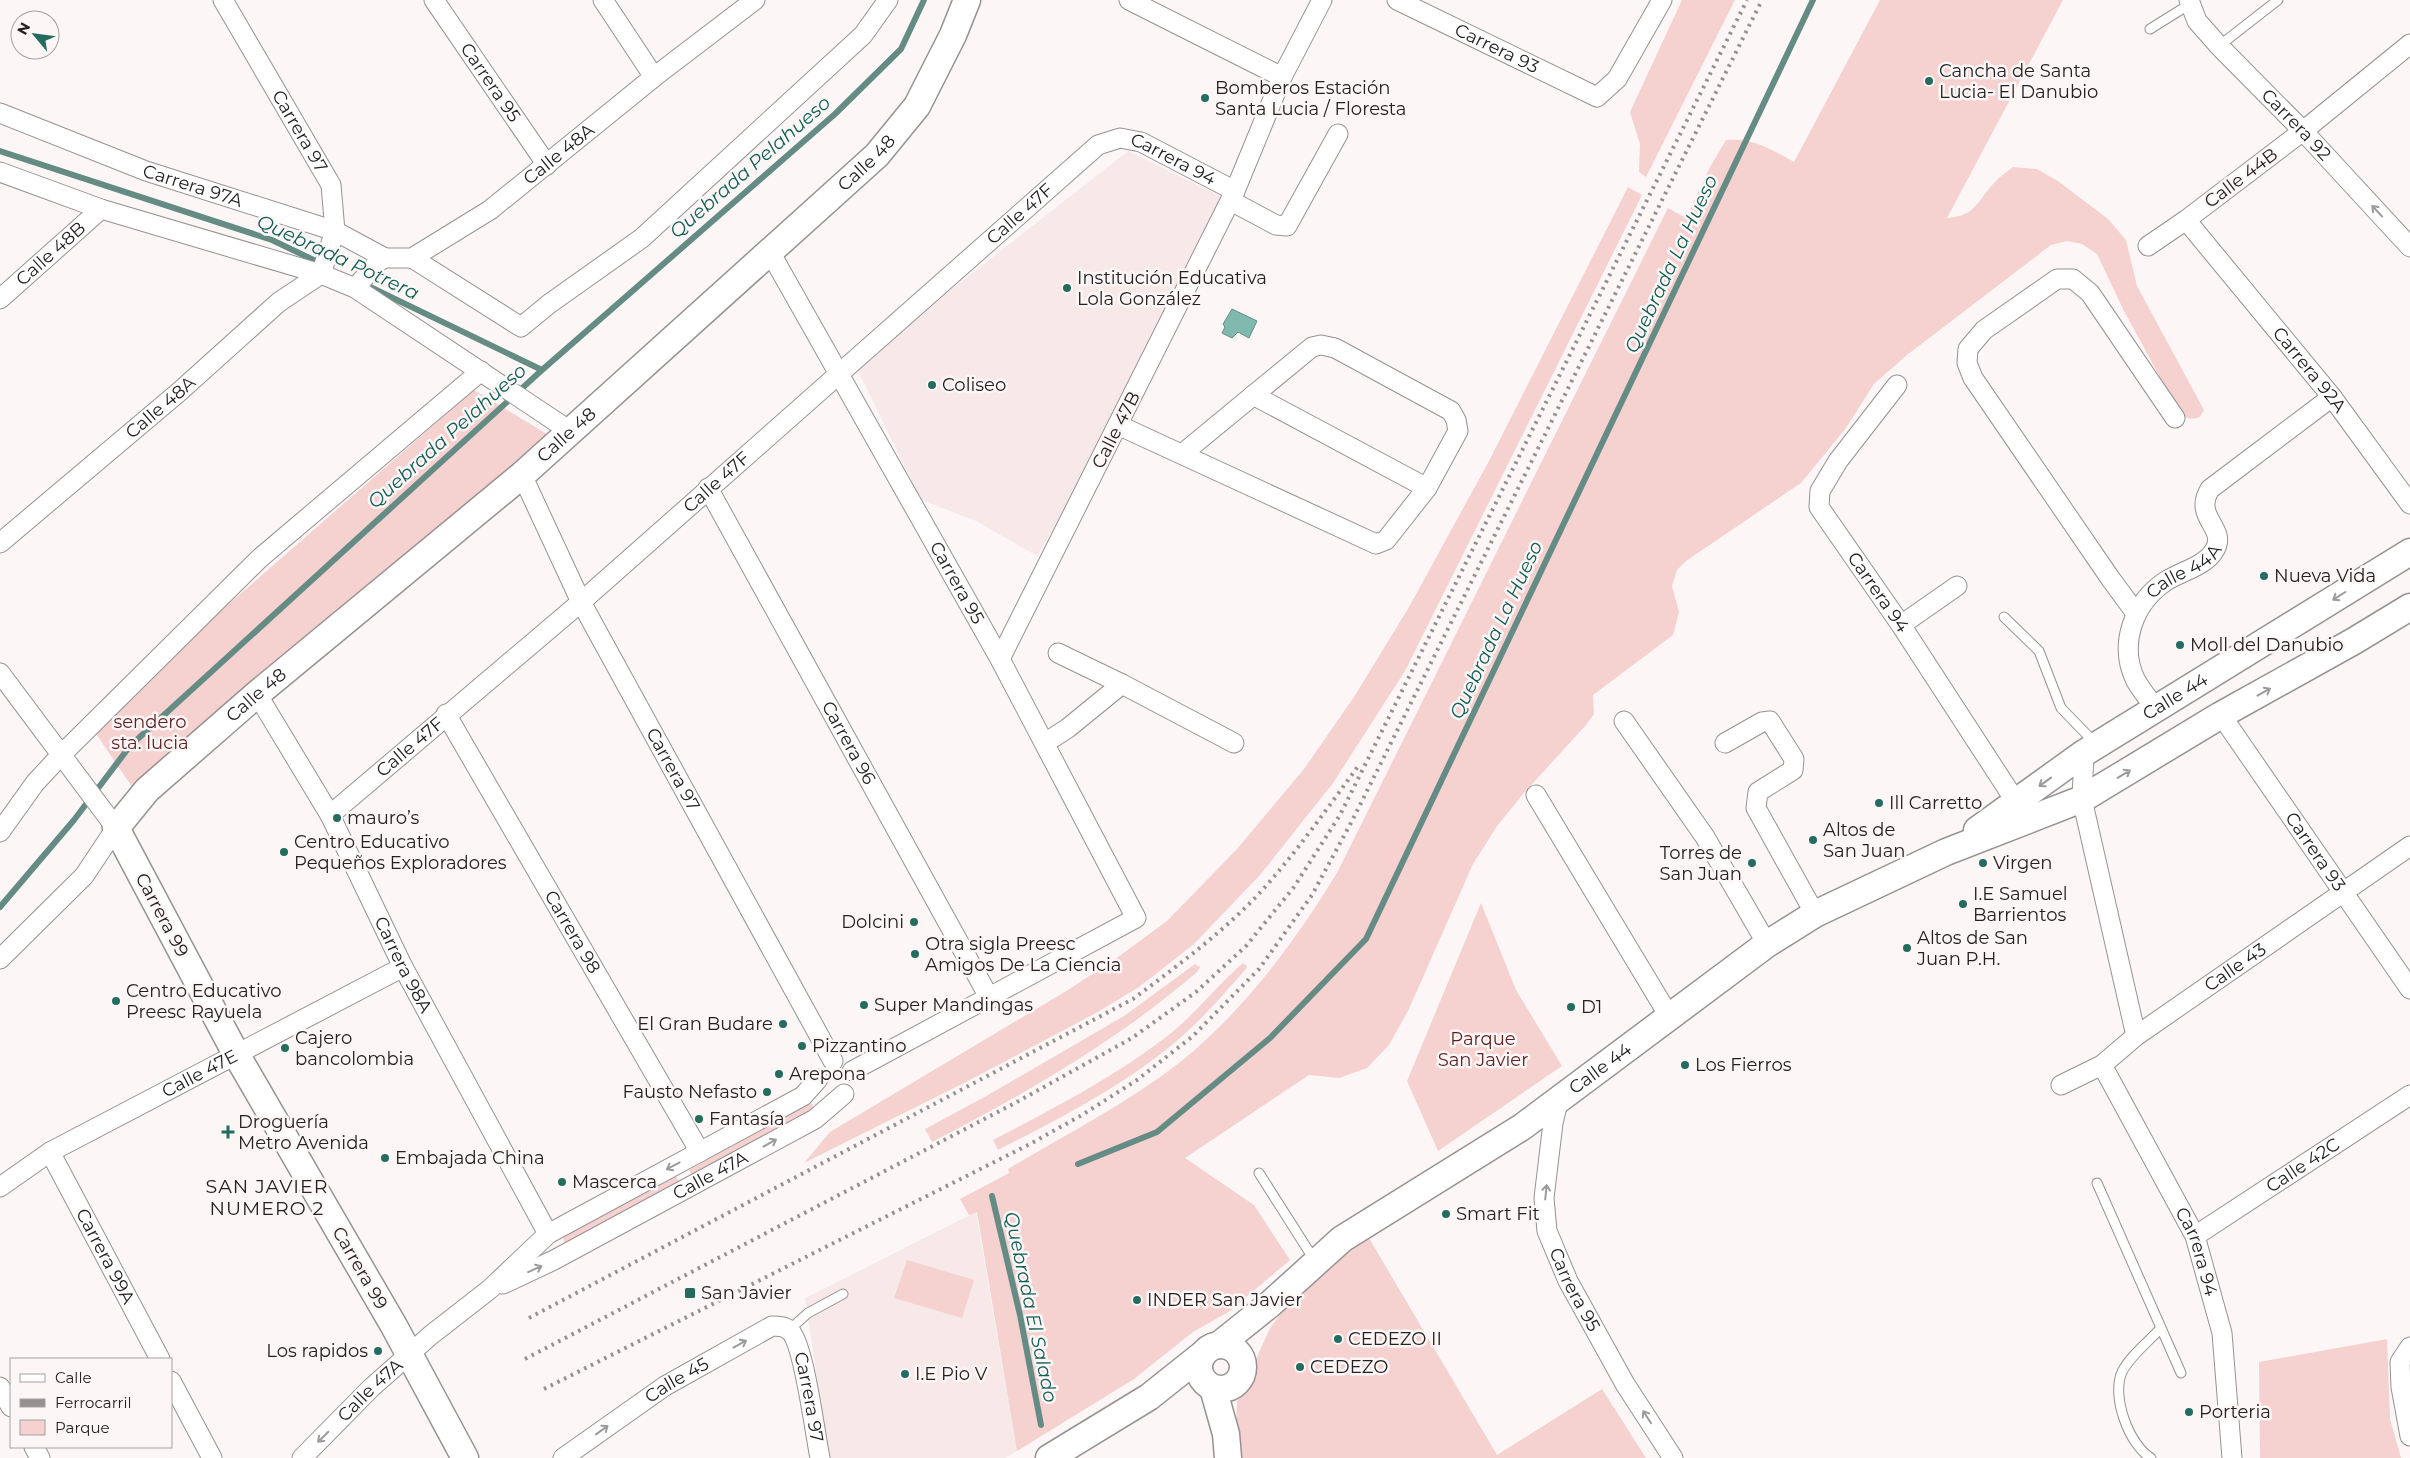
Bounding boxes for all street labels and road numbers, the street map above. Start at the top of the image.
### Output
street label: Carrera 93 [1451,19,1543,78]
street label: Carrera 95 [456,39,525,126]
street label: Carrera 92 [2257,84,2336,165]
street label: Carrera 97 [267,86,332,176]
street label: Calle 48A [519,119,599,189]
street label: Carrera 94 [1129,129,1220,190]
street label: Calle 48 [833,130,900,196]
street label: Calle 44B [2200,143,2282,213]
street label: Carrera 97A [140,160,245,212]
street label: Calle 47F [982,179,1058,249]
street label: Calle 48B [11,217,90,290]
street label: Carrera 92A [2268,323,2351,417]
street label: Calle 48A [121,372,200,443]
street label: Calle 47B [1087,388,1145,472]
street label: Calle 48 [532,403,601,467]
street label: Calle 47F [679,447,754,518]
street label: Carrera 95 [925,538,989,628]
street label: Calle 44A [2141,540,2226,603]
street label: Carrera 94 [1843,548,1914,637]
street label: Calle 48 [222,663,291,727]
street label: Calle 44 [2139,668,2212,725]
street label: Carrera 96 [817,697,880,788]
street label: Calle 47F [372,712,448,782]
street label: Carrera 97 [641,724,705,815]
street label: Carrera 93 [2280,808,2350,895]
street label: Carrera 99 [131,869,193,961]
street label: Carrera 98 [540,886,605,978]
street label: Carrera 98A [369,913,437,1017]
street label: Calle 43 [2200,938,2270,996]
street label: Calle 44 [1565,1038,1636,1099]
street label: Calle 47E [158,1045,241,1102]
street label: Calle 42C [2262,1133,2344,1197]
street label: Calle 47A [669,1146,752,1205]
street label: Carrera 94 [2170,1203,2222,1299]
street label: Carrera 99A [71,1205,140,1308]
street label: Carrera 99 [327,1223,393,1313]
street label: Carrera 95 [1544,1244,1605,1335]
street label: Carrera 97 [789,1349,828,1444]
street label: Calle 45 [641,1353,713,1408]
street label: Calle 47A [333,1354,407,1427]

